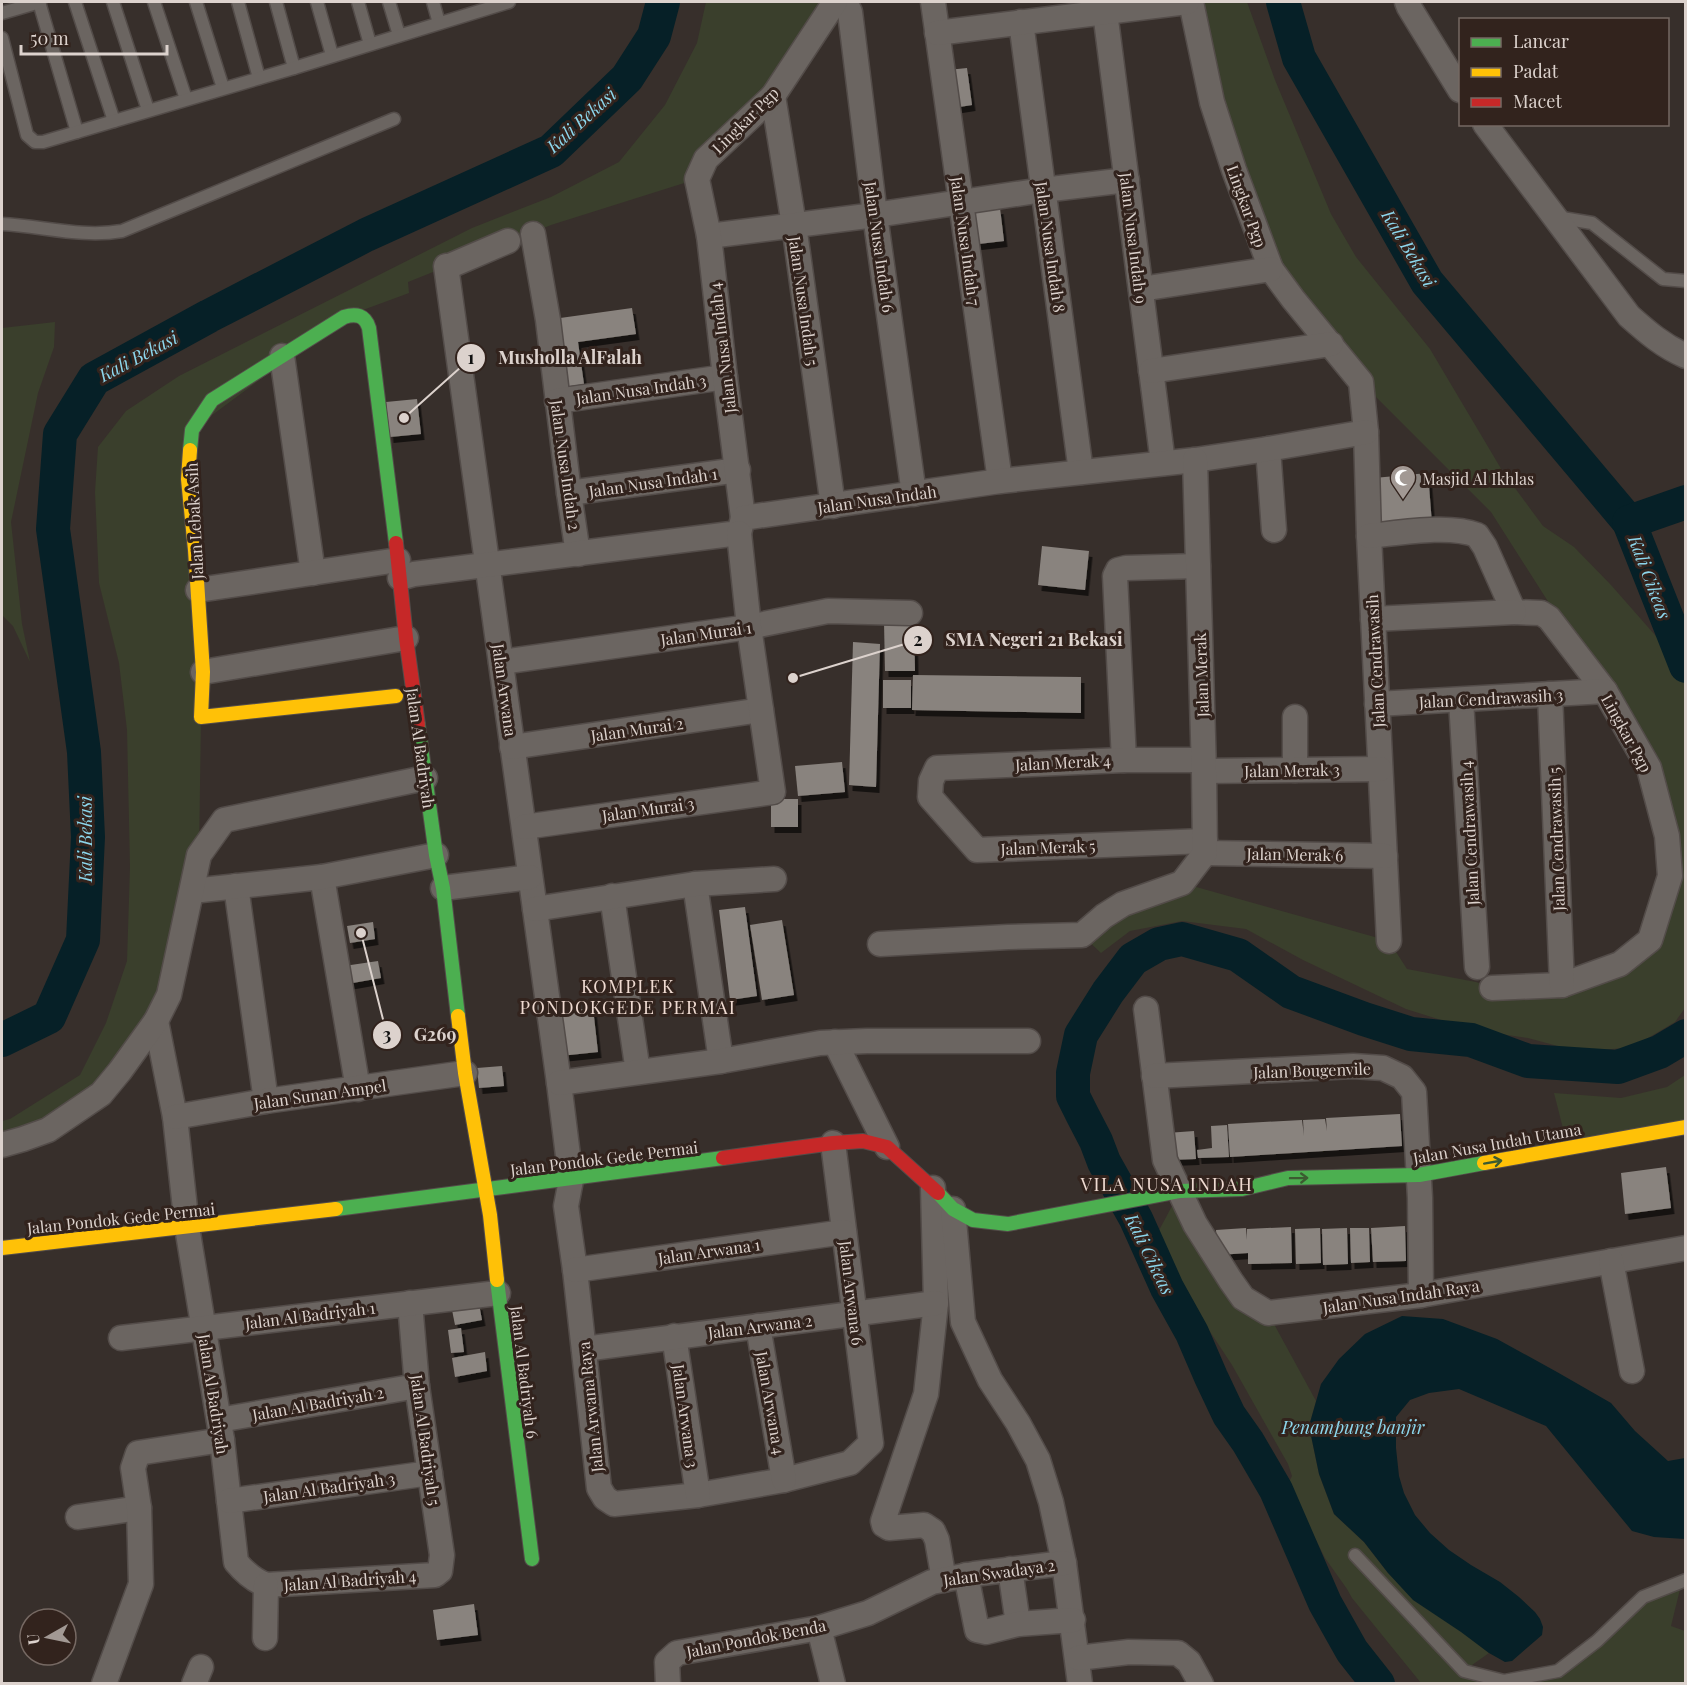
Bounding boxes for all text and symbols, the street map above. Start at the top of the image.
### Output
scale bar [21,18,166,56]
legend [1459,18,1669,126]
text: 50 m [30,26,69,50]
text: Lancar [1513,29,1569,53]
text: Padat [1513,59,1559,83]
water label: Kali Bekasi [540,82,621,158]
street label: Lingkar Pgp [707,82,783,158]
text: Macet [1513,89,1562,113]
street label: Lingkar Pgp [1222,162,1272,250]
street label: Jalan Nusa Indah 9 [1115,170,1152,305]
street label: Jalan Nusa Indah 7 [946,174,986,307]
street label: Jalan Nusa Indah 6 [860,179,900,314]
street label: Jalan Nusa Indah 8 [1031,179,1071,314]
water label: Kali Bekasi [1376,204,1442,292]
street label: Jalan Nusa Indah 5 [784,234,823,367]
street label: Jalan Nusa Indah 4 [704,281,741,415]
water label: Kali Bekasi [93,325,182,387]
callout: Musholla AlFalah [456,340,654,376]
text: 1 [468,345,475,369]
text: Musholla AlFalah [498,345,642,369]
street label: Jalan Nusa Indah 3 [574,369,707,409]
street label: Jalan Nusa Indah 2 [546,397,586,532]
street label: Jalan Lebak Asih [180,462,208,581]
street label: Jalan Nusa Indah 1 [586,463,719,502]
mosque icon: Masjid Al Ikhlas [1388,463,1418,501]
place label: Masjid Al Ikhlas [1422,468,1534,489]
street label: Jalan Nusa Indah [815,480,938,518]
water label: Kali Cikeas [1623,531,1677,622]
street label: Jalan Cendrawasih [1361,593,1389,729]
street label: Jalan Murai 1 [658,616,753,650]
callout: SMA Negeri 21 Bekasi [903,622,1135,658]
text: 2 [913,627,923,651]
text: SMA Negeri 21 Bekasi [945,627,1123,651]
street label: Jalan Merak [1189,632,1213,719]
street label: Jalan Arwana [488,641,522,738]
street label: Jalan Cendrawasih 3 [1417,684,1564,712]
street label: Jalan Al Badriyah [402,685,440,810]
street label: Lingkar Pgp [1597,690,1657,776]
street label: Jalan Murai 2 [588,712,685,746]
street label: Jalan Merak 4 [1014,749,1112,775]
street label: Jalan Merak 3 [1243,759,1340,781]
street label: Jalan Cendrawasih 4 [1455,760,1483,907]
street label: Jalan Cendrawasih 5 [1543,767,1569,912]
street label: Jalan Murai 3 [600,792,695,826]
water label: Kali Bekasi [73,795,97,883]
street label: Jalan Merak 5 [999,835,1096,859]
street label: Jalan Merak 6 [1246,843,1343,865]
district label: KOMPLEK PONDOKGEDE PERMAI [520,974,736,1019]
callout: G269 [372,1017,468,1053]
text: 3 [383,1022,392,1046]
text: G269 [414,1022,456,1046]
street label: Jalan Bougenvile [1252,1057,1371,1083]
street label: Jalan Sunan Ampel [251,1074,388,1114]
street label: Jalan Nusa Indah Utama [1410,1118,1583,1168]
street label: Jalan Pondok Gede Permai [508,1136,699,1180]
one-way arrow [1483,1156,1502,1167]
district label: VILA NUSA INDAH [1080,1172,1253,1196]
one-way arrow [1289,1172,1309,1184]
street label: Jalan Pondok Gede Permai [25,1198,216,1238]
water label: Kali Cikeas [1120,1208,1180,1299]
street label: Jalan Arwana 1 [656,1233,762,1269]
street label: Jalan Arwana 6 [835,1238,869,1347]
street label: Jalan Nusa Indah Raya [1320,1275,1481,1318]
street label: Jalan Al Badriyah 1 [243,1297,377,1334]
street label: Jalan Al Badriyah 6 [506,1303,544,1440]
street label: Jalan Arwana 2 [706,1309,813,1343]
street label: Jalan Al Badriyah [194,1331,234,1456]
street label: Jalan Arwana Raya [573,1341,607,1474]
street label: Jalan Arwana 4 [751,1349,790,1456]
street label: Jalan Arwana 3 [668,1362,704,1469]
street label: Jalan Al Badriyah 5 [406,1372,446,1507]
street label: Jalan Al Badriyah 2 [250,1381,385,1425]
water label: Penampung banjir [1281,1415,1426,1439]
street label: Jalan Al Badriyah 3 [261,1467,396,1507]
street label: Jalan Swadaya 2 [941,1554,1056,1590]
street label: Jalan Al Badriyah 4 [282,1565,417,1595]
north arrow [18,1607,78,1667]
street label: Jalan Pondok Benda [683,1614,828,1662]
text: U [21,1632,44,1647]

